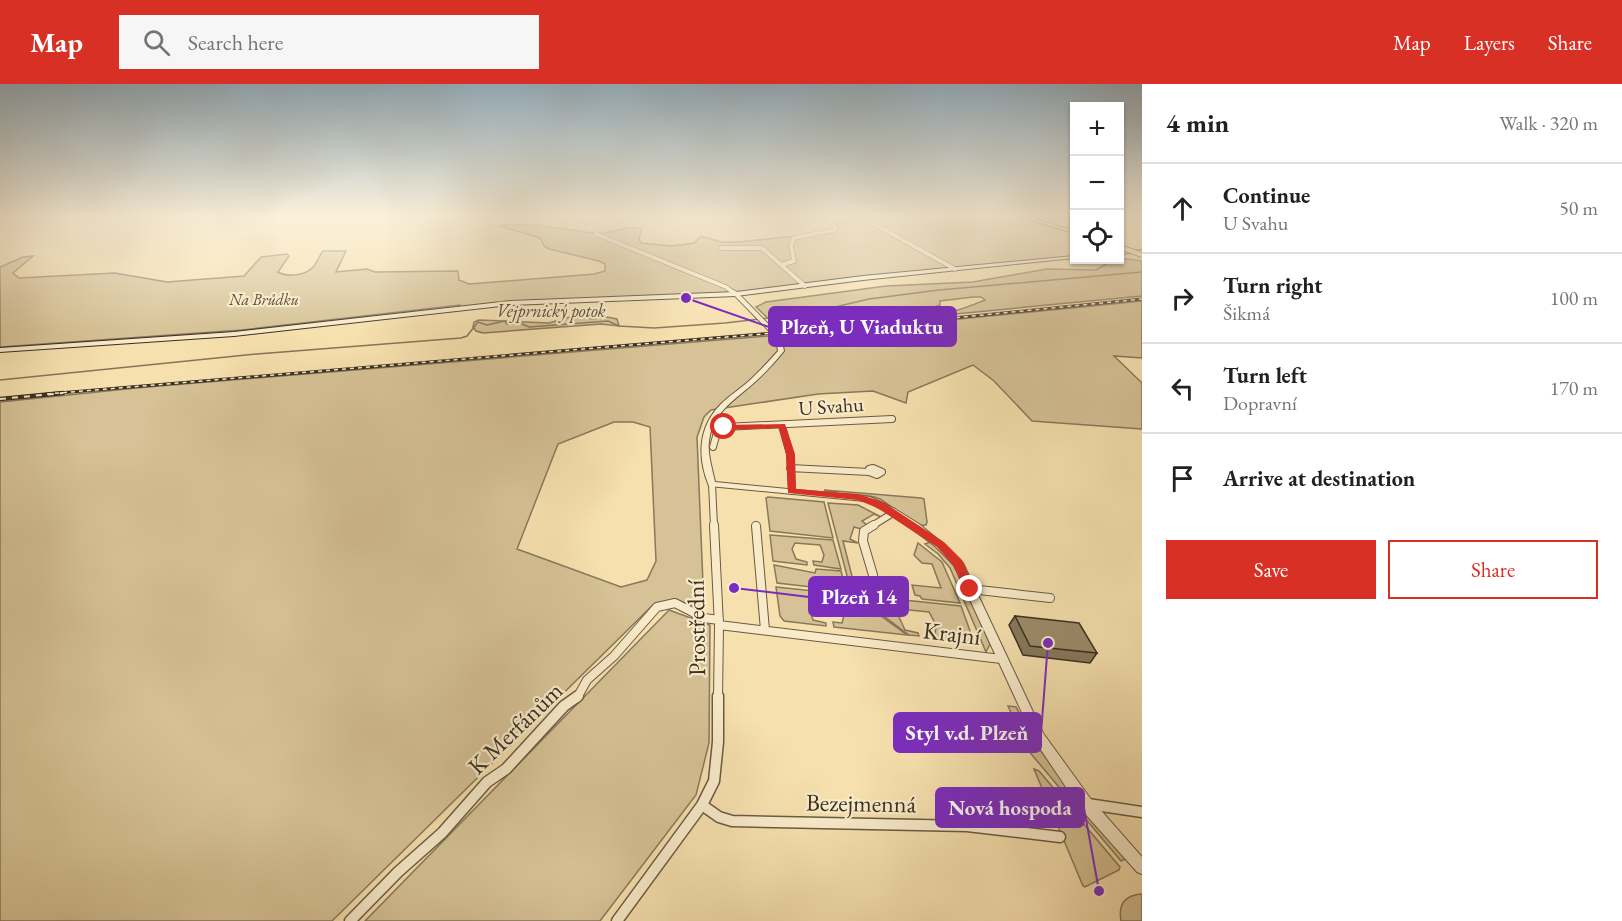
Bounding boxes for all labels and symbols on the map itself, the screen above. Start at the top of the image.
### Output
park label: Na Brůdku [228,289,299,310]
water label: Vejprnický potok [496,299,606,323]
callout: Plzeň, U Viaduktu [769,307,956,346]
text: Plzeň, U Viaduktu [781,313,944,340]
street label: U Svahu [798,391,865,421]
route start [710,413,736,439]
route end [956,575,982,601]
callout: Plzeň 14 [809,577,908,616]
street label: Prostřední [680,579,712,676]
text: Plzeň 14 [821,583,898,610]
street label: Krajní [921,614,983,652]
street label: K Merfánům [461,675,569,781]
callout: Styl v.d. Plzeň [894,713,1041,752]
text: Styl v.d. Plzeň [906,719,1029,746]
street label: Bezejmenná [806,787,917,819]
callout: Nová hospoda [936,788,1084,827]
text: Nová hospoda [948,794,1072,821]

